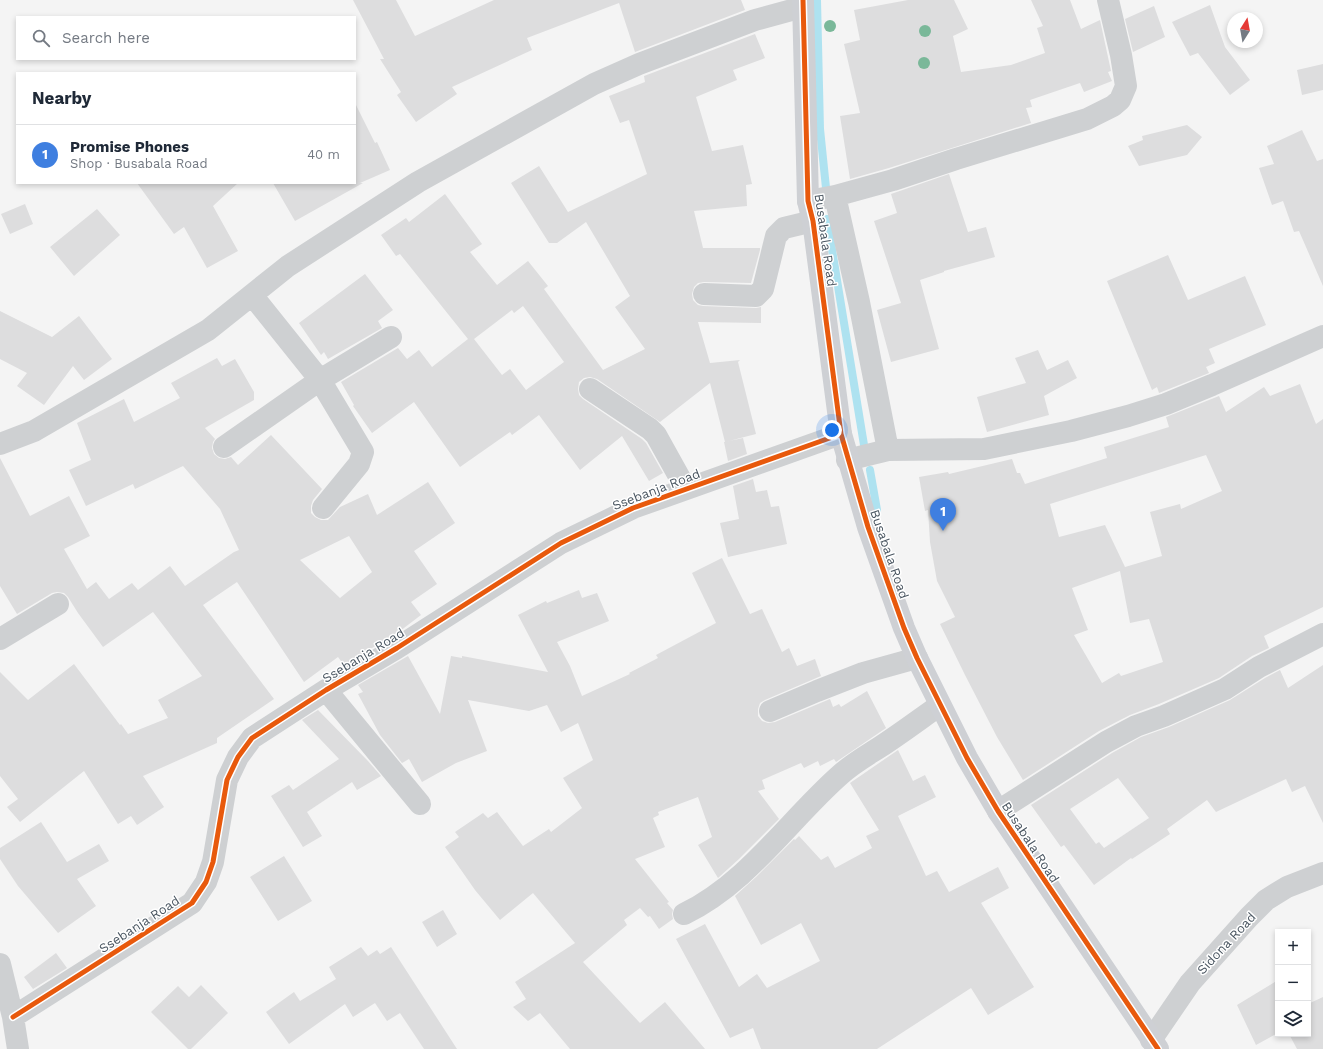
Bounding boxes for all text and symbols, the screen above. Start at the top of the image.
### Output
north arrow [1227,12,1263,48]
search box [16,16,356,60]
icon: search [30,27,52,49]
text: Search here [62,29,150,47]
text: Nearby [32,88,91,108]
text: Promise Phones [70,138,189,156]
text: 1 [42,147,48,162]
text: 40 m [307,147,340,162]
text: Shop · Busabala Road [70,156,208,171]
street label: Busabala Road [812,193,839,287]
your location [822,420,842,440]
street label: Ssebanja Road [610,466,702,513]
pin: 1 [930,498,956,531]
street label: Busabala Road [867,508,912,601]
street label: Ssebanja Road [320,625,407,686]
street label: Busabala Road [999,799,1062,886]
street label: Ssebanja Road [96,893,182,956]
street label: Sidona Road [1194,909,1259,977]
map controls [1275,929,1311,1037]
button: + [1275,929,1311,965]
button: − [1275,965,1311,1001]
button: layers [1275,1001,1311,1037]

